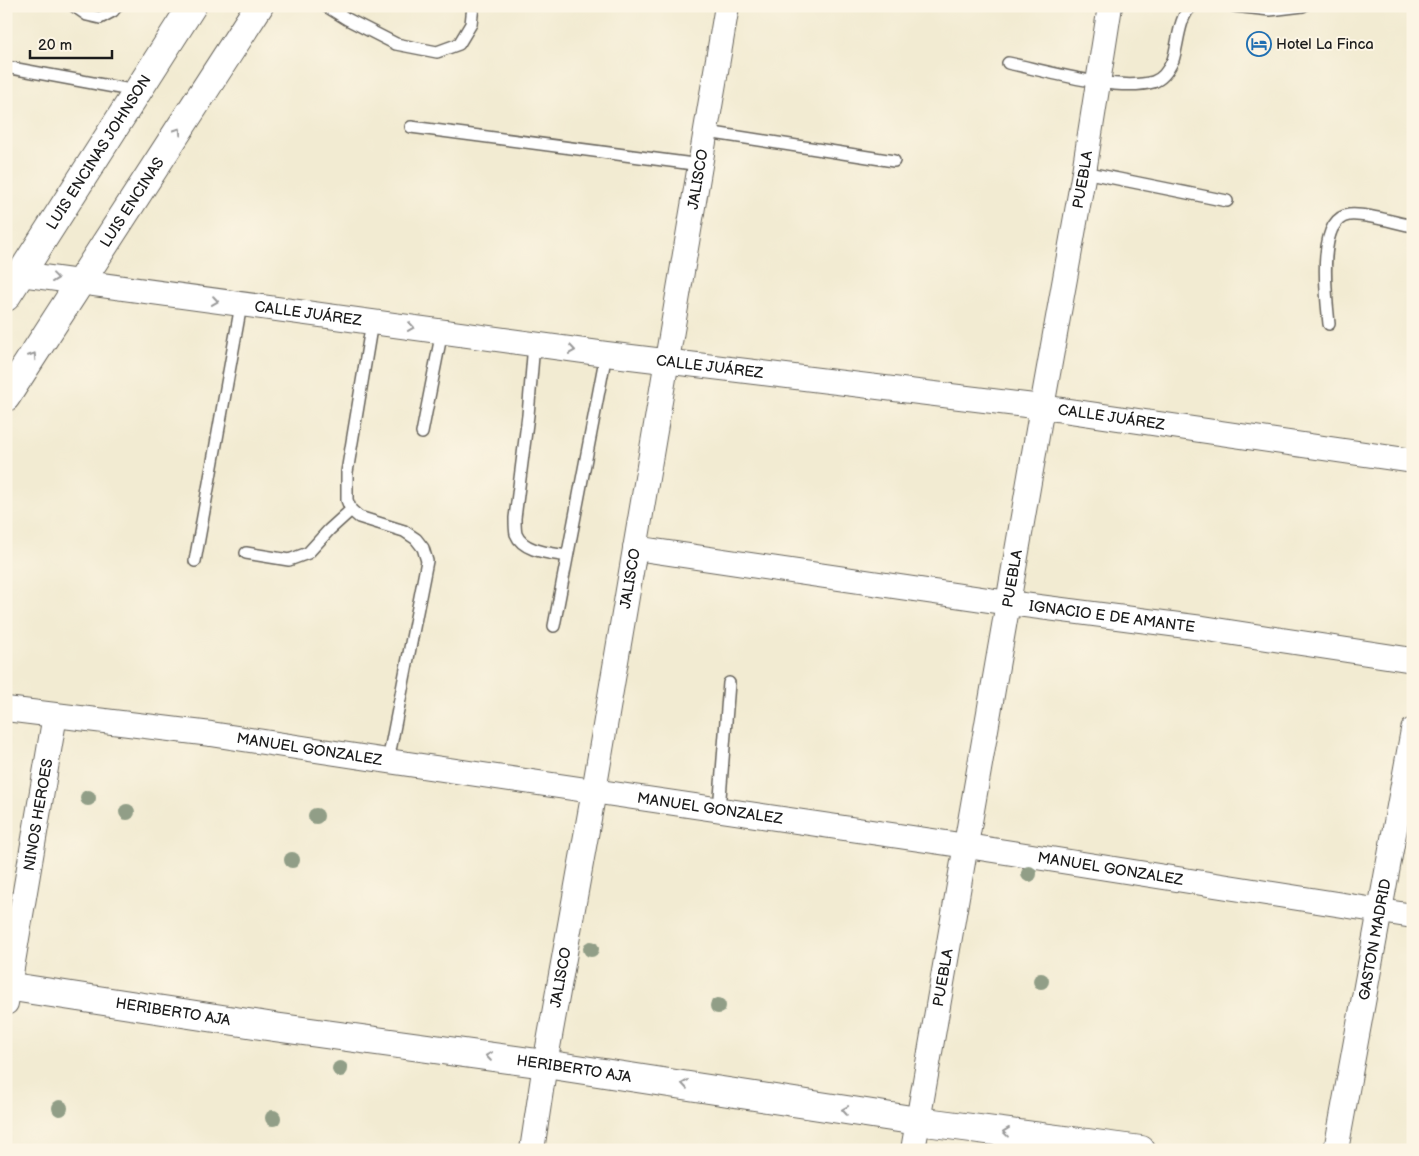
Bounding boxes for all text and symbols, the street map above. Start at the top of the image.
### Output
scale bar [30,28,112,60]
hotel icon: Hotel La Finca [1246,31,1272,57]
place label: Hotel La Finca [1276,35,1374,54]
text: 20 m [38,36,72,55]
street label: LUIS ENCINAS JOHNSON [44,71,156,233]
one-way arrow [172,128,181,137]
street label: JALISCO [684,148,713,211]
street label: PUEBLA [1069,149,1097,210]
street label: LUIS ENCINAS [97,154,169,250]
one-way arrow [51,272,59,283]
one-way arrow [212,295,220,306]
street label: CALLE JUÁREZ [253,297,364,331]
one-way arrow [408,321,416,332]
one-way arrow [568,344,577,354]
street label: CALLE JUÁREZ [655,351,765,383]
one-way arrow [27,352,36,362]
street label: CALLE JUÁREZ [1057,400,1167,435]
street label: JALISCO [616,547,645,610]
street label: PUEBLA [998,547,1027,609]
street label: IGNACIO E DE AMANTE [1028,597,1196,637]
street label: MANUEL GONZALEZ [235,729,384,770]
street label: NINOS HEROES [20,757,57,872]
street label: MANUEL GONZALEZ [636,789,785,829]
street label: MANUEL GONZALEZ [1036,848,1185,890]
street label: GASTON MADRID [1355,877,1396,1002]
street label: JALISCO [546,946,576,1009]
street label: PUEBLA [929,946,958,1008]
street label: HERIBERTO AJA [114,994,233,1030]
one-way arrow [485,1051,493,1062]
street label: HERIBERTO AJA [515,1051,634,1087]
one-way arrow [680,1080,689,1090]
one-way arrow [841,1105,849,1115]
one-way arrow [1002,1128,1010,1138]

